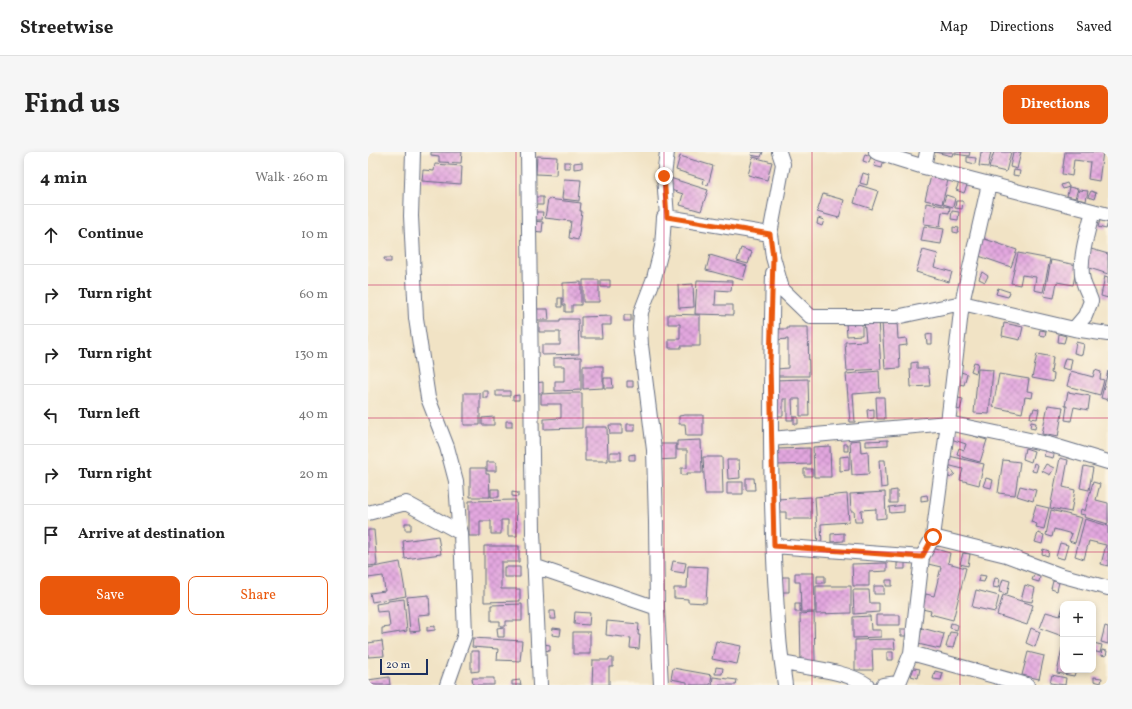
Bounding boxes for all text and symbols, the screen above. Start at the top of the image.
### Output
text: Streetwise [20,15,113,41]
text: Map [940,18,968,37]
text: Directions [990,18,1054,37]
text: Saved [1076,18,1112,37]
text: Find us [24,85,120,124]
button: Directions [1003,85,1108,124]
text: 4 min [40,167,87,190]
route end [655,167,673,185]
text: Walk · 260 m [255,169,328,187]
icon: ahead [40,224,62,246]
text: Continue [78,224,143,245]
text: 10 m [301,226,328,244]
icon: right [40,284,62,306]
text: Turn right [78,284,152,305]
text: 60 m [300,286,328,304]
icon: right [40,344,62,366]
text: Turn right [78,344,152,365]
text: 130 m [295,346,328,364]
icon: left [40,404,62,426]
text: Turn left [78,404,140,425]
text: 40 m [299,406,328,424]
icon: right [40,464,62,486]
text: Turn right [78,464,152,485]
text: 20 m [299,466,328,484]
icon: arrive [40,524,62,546]
text: Arrive at destination [78,524,225,545]
route start [924,528,942,546]
button: Save [40,576,180,615]
button: Share [188,576,328,615]
map controls [1060,601,1096,673]
button: + [1060,601,1096,637]
button: − [1060,637,1096,673]
scale bar [380,657,428,676]
text: 20 m [386,658,410,673]

